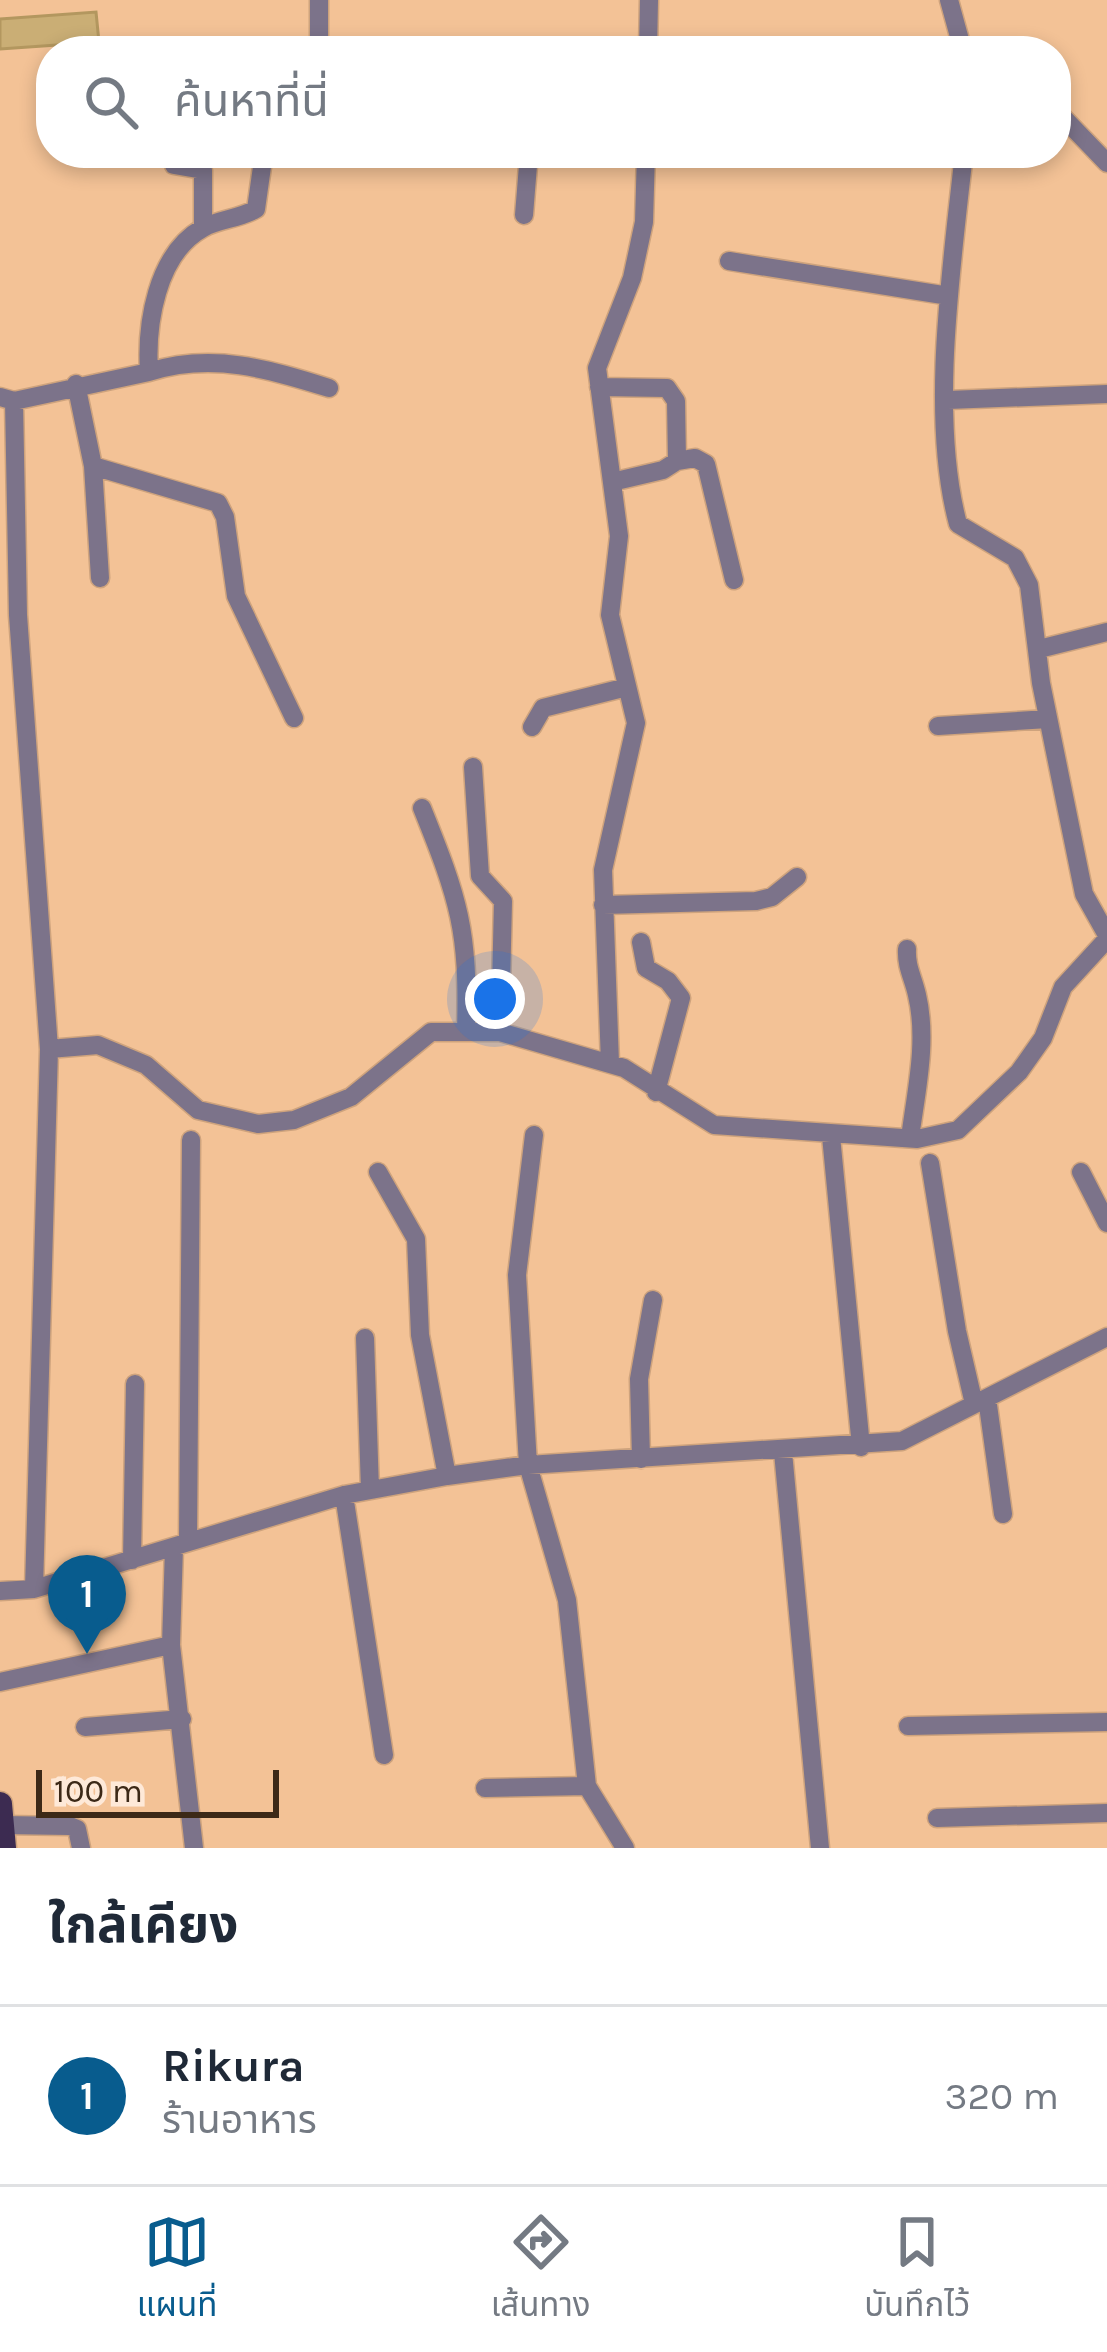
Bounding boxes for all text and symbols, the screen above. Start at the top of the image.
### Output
search box [36,36,1071,168]
icon: search [78,69,144,135]
text: ค้นหาที่นี่ [174,75,329,127]
your location [465,969,525,1029]
pin: 1 [48,1555,126,1654]
scale bar [36,1764,279,1817]
text: 100 m [54,1772,143,1810]
text: ใกล้เคียง [48,1895,238,1955]
text: Rikura [162,2040,305,2092]
text: 1 [80,2073,94,2119]
text: 320 m [944,2073,1059,2119]
text: ร้านอาหาร [162,2097,317,2143]
tab: แผนที่ [137,2209,217,2331]
tab: เส้นทาง [491,2209,591,2331]
tab: บันทึกไว้ [864,2209,970,2331]

